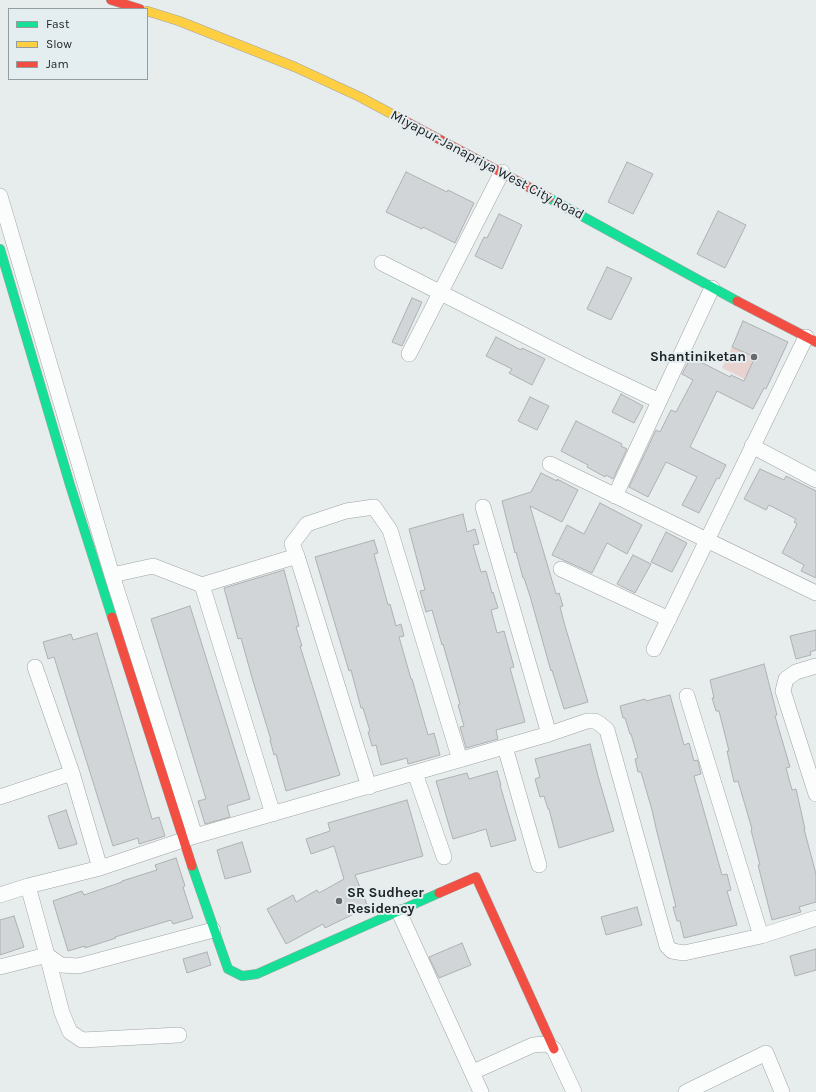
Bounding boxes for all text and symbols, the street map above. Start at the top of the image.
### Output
legend [8,8,148,80]
text: Fast [46,17,69,31]
text: Slow [46,37,72,51]
text: Jam [46,57,69,71]
street label: Miyapur-Janapriya West City Road [387,107,587,223]
place label: Shantiniketan [650,349,746,365]
marker: Shantiniketan [749,352,759,362]
place label: SR Sudheer Residency [347,885,424,918]
marker: SR Sudheer Residency [334,896,344,906]

